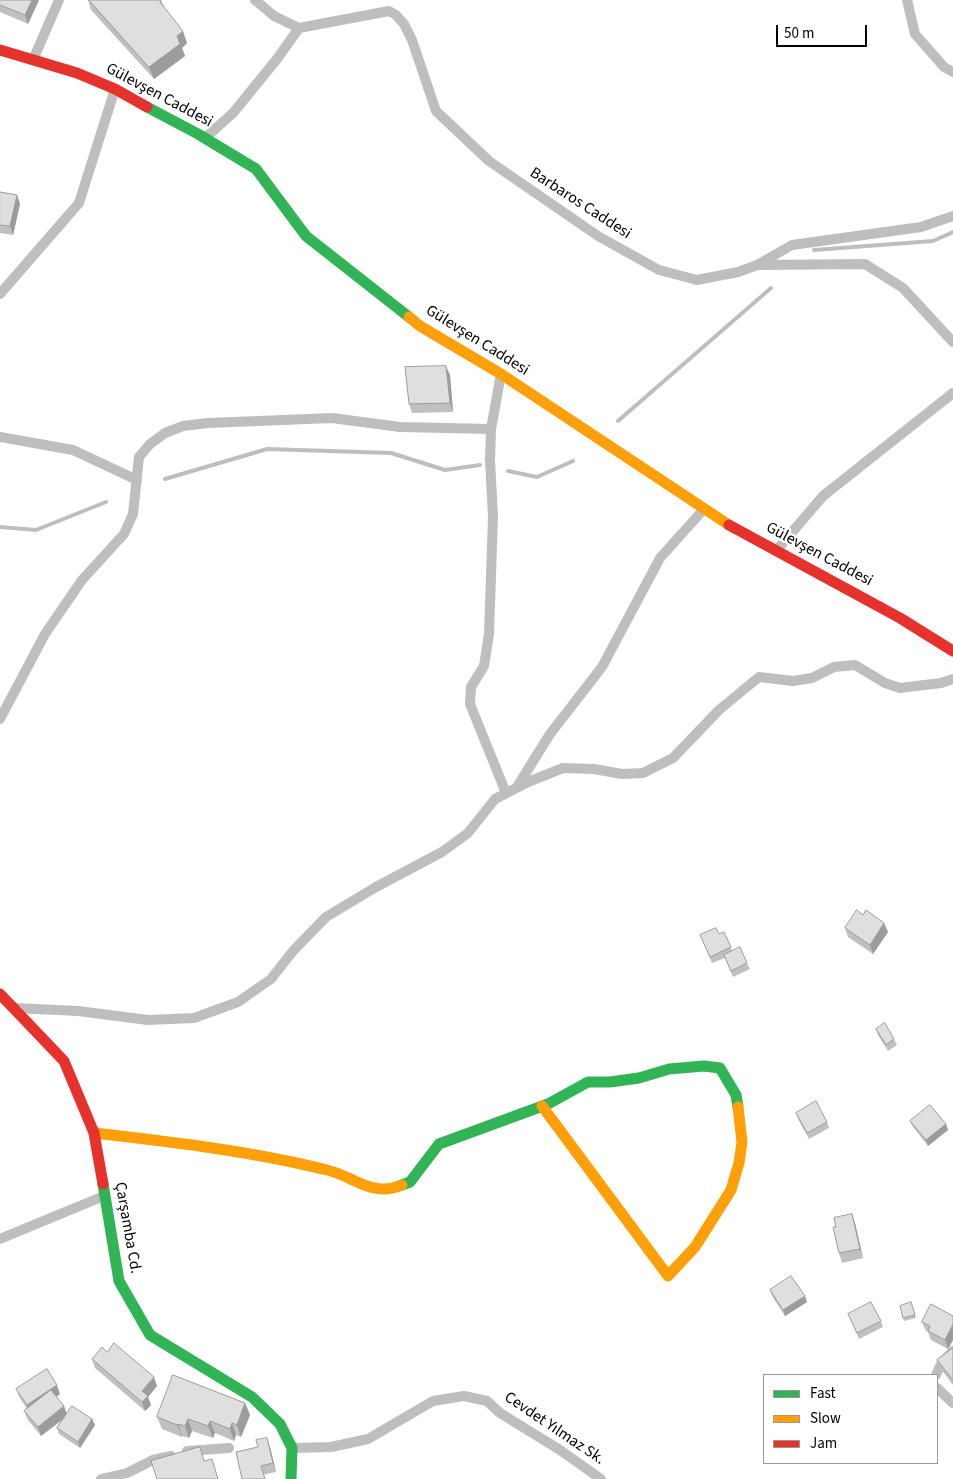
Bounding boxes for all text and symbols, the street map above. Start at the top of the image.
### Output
scale bar [778,15,869,47]
text: 50 m [784,23,814,44]
street label: Gülevşen Caddesi [102,60,216,132]
street label: Barbaros Caddesi [526,164,634,244]
street label: Gülevşen Caddesi [422,302,532,380]
street label: Gülevşen Caddesi [762,519,876,591]
street label: Çarşamba Cd. [110,1181,144,1275]
legend [763,1374,938,1464]
text: Fast [810,1383,836,1404]
street label: Cevdet Yılmaz Sk. [500,1388,608,1470]
text: Slow [810,1408,841,1429]
text: Jam [810,1433,837,1454]

